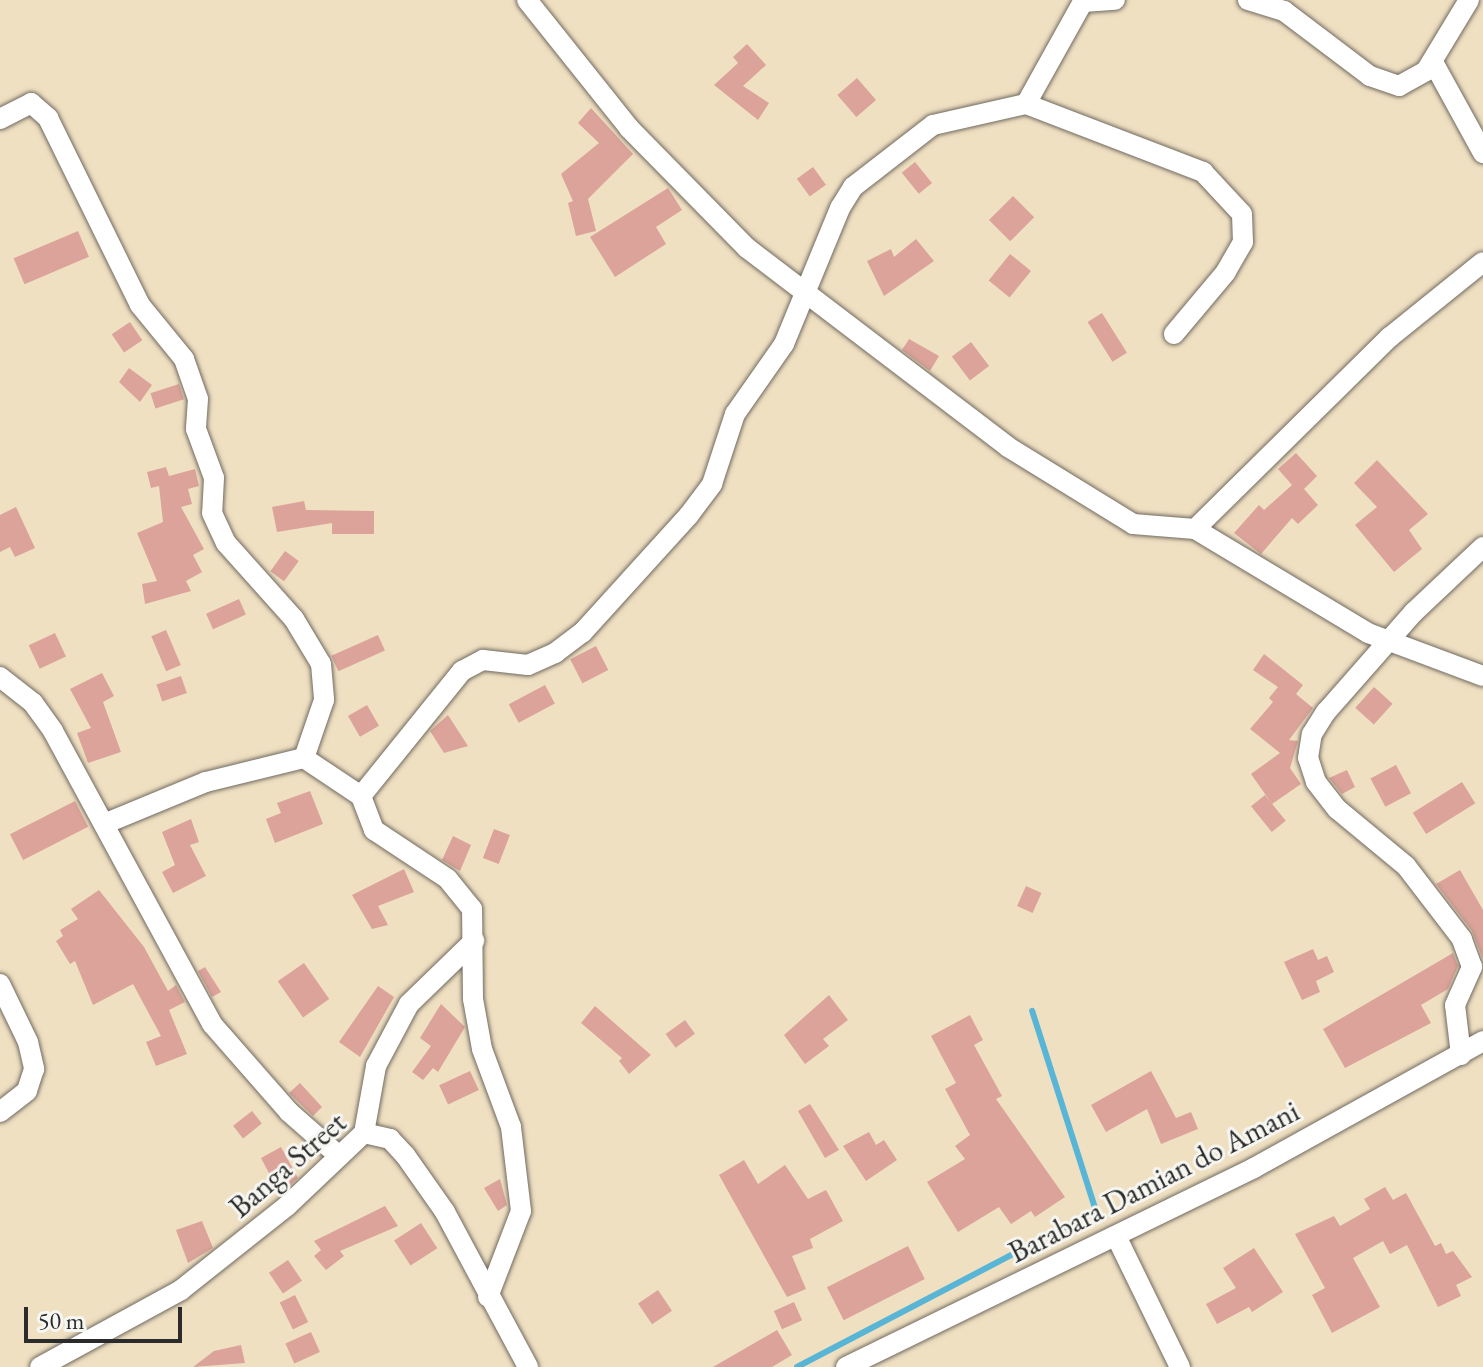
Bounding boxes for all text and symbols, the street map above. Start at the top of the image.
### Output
street label: Barabara Damian do Amani [1003,1093,1305,1271]
street label: Banga Street [222,1105,354,1225]
scale bar [28,1291,186,1341]
text: 50 m [38,1305,85,1336]

